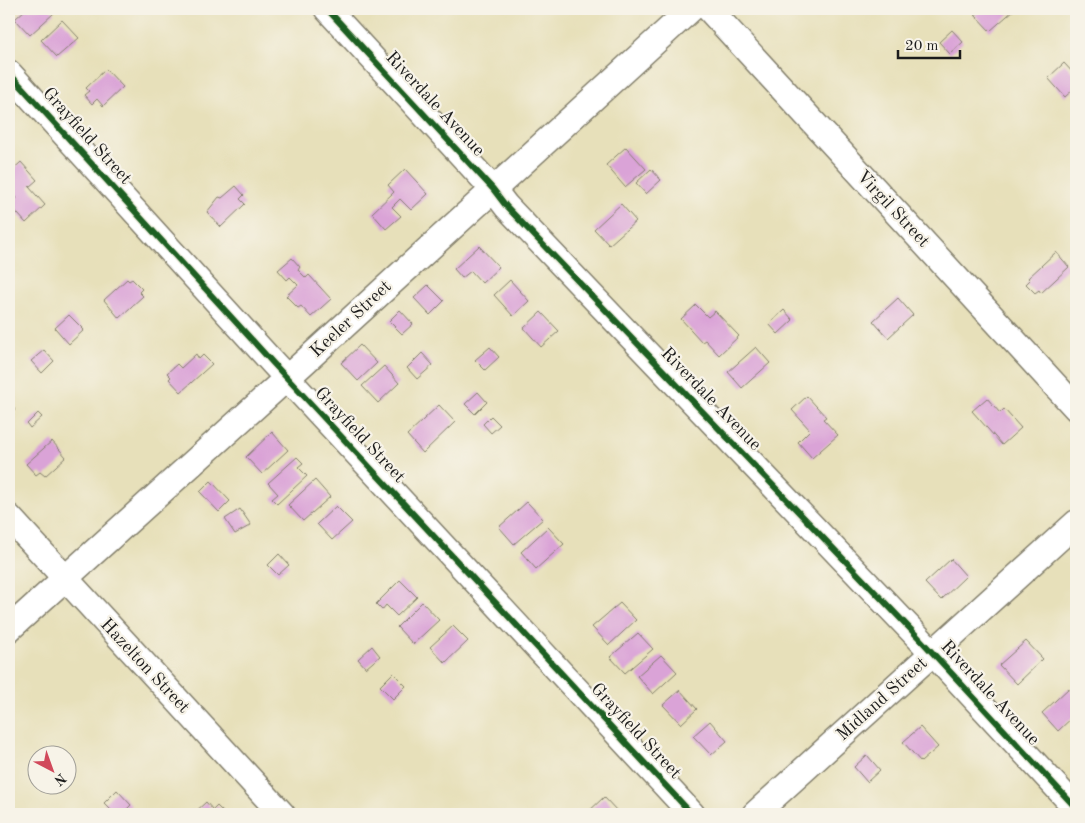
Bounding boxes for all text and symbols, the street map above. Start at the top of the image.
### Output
scale bar [898,28,960,60]
text: 20 m [905,39,939,54]
street label: Riverdale Avenue [382,48,488,160]
street label: Grayfield Street [39,84,135,188]
street label: Virgil Street [853,167,933,251]
street label: Keeler Street [307,277,395,361]
street label: Riverdale Avenue [657,344,765,454]
street label: Grayfield Street [311,384,409,486]
street label: Hazelton Street [97,615,193,717]
street label: Riverdale Avenue [937,637,1043,749]
street label: Midland Street [833,654,931,744]
street label: Grayfield Street [587,680,685,782]
north arrow [28,746,78,796]
text: N [51,770,69,788]

